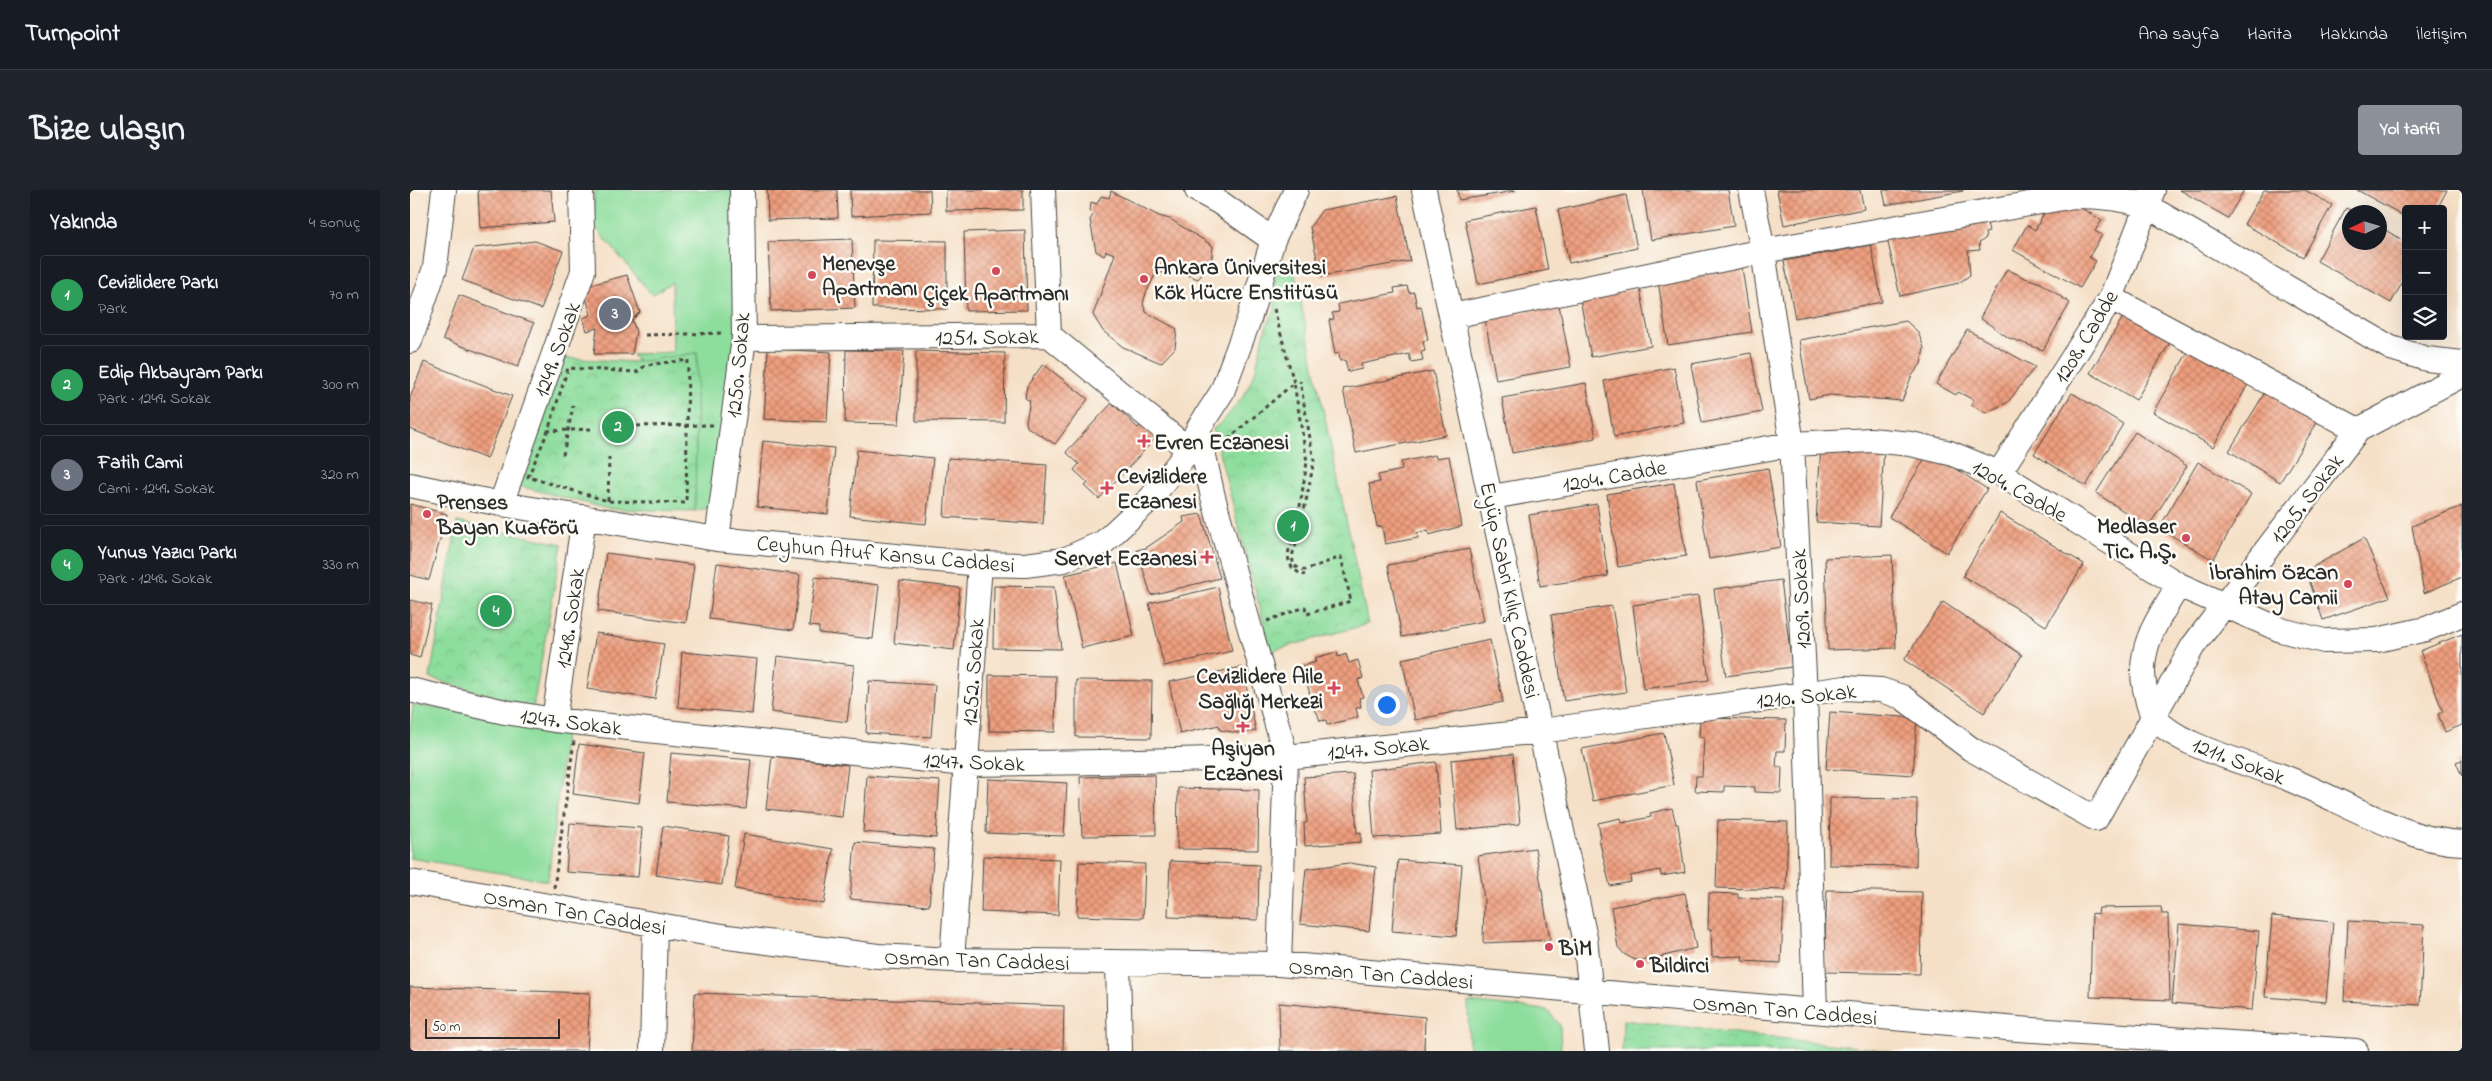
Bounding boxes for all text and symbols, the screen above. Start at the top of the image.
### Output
text: Turnpoint [25,17,120,52]
text: Ana sayfa [2138,22,2219,48]
text: Harita [2247,22,2292,48]
text: Hakkında [2320,22,2388,48]
text: İletişim [2416,22,2467,48]
text: Bize ulaşın [30,105,185,156]
button: Yol tarifi [2358,105,2462,155]
north arrow [2342,205,2387,250]
map controls [2402,205,2447,340]
button: + [2402,205,2447,250]
text: Yakında [50,208,117,238]
text: 4 sonuç [309,211,360,235]
place label: Menevşe Apartmanı [822,249,917,306]
button: − [2402,250,2447,295]
place label: Ankara Üniversitesi Kök Hücre Enstitüsü [1154,253,1339,310]
marker: Çiçek Apartmanı [990,265,1002,277]
marker: Menevşe Apartmanı [806,269,818,281]
text: Cevizlidere Parkı [98,270,218,297]
marker: Ankara Üniversitesi Kök Hücre Enstitüsü [1138,273,1150,285]
place label: Çiçek Apartmanı [923,279,1069,311]
text: 1 [64,283,70,307]
text: 70 m [329,283,359,307]
street label: 1208. Cadde [2047,285,2128,390]
pin: 3 [599,295,631,333]
button: layers [2402,295,2447,340]
text: Park [98,297,127,321]
street label: 1249. Sokak [527,297,591,402]
street label: 1250. Sokak [719,311,761,419]
street label: 1251. Sokak [935,322,1039,356]
text: Edip Akbayram Parkı [98,360,263,387]
text: 2 [63,373,71,397]
text: 300 m [322,373,359,397]
text: Park · 1249. Sokak [98,387,211,411]
pin: 2 [602,408,634,446]
place label: Evren Eczanesi [1154,428,1289,460]
marker: Evren Eczanesi [1138,435,1150,447]
street label: 1205. Sokak [2264,448,2353,552]
text: Fatih Cami [98,450,183,477]
street label: 1204. Cadde [1560,453,1669,503]
street label: 1204. Cadde [1965,453,2072,532]
place label: Cevizlidere Eczanesi [1117,462,1208,519]
text: 3 [64,463,70,487]
text: 320 m [321,463,359,487]
text: Cami · 1249. Sokak [98,477,215,501]
street label: Eyüp Sabri Kılıç Caddesi [1468,479,1547,702]
marker: Cevizlidere Eczanesi [1101,482,1113,494]
place label: Prenses Bayan Kuaförü [436,488,579,546]
pin: 1 [1277,507,1309,545]
marker: Prenses Bayan Kuaförü [421,508,433,520]
place label: Medlaser Tic. A.Ş. [2097,512,2177,569]
street label: Ceyhun Atuf Kansu Caddesi [755,529,1016,584]
marker: Medlaser Tic. A.Ş. [2180,532,2192,544]
text: Yunus Yazıcı Parkı [98,540,237,567]
place label: Servet Eczanesi [1054,544,1197,576]
street label: 1209. Sokak [1784,548,1822,650]
marker: Servet Eczanesi [1201,551,1213,563]
text: 4 [64,553,70,577]
text: 330 m [322,553,359,577]
place label: İbrahim Özcan Atay Camii [2209,558,2338,616]
street label: 1248. Sokak [549,566,595,671]
text: Park · 1248. Sokak [98,567,212,591]
marker: İbrahim Özcan Atay Camii [2342,578,2354,590]
pin: 4 [480,592,512,630]
street label: 1252. Sokak [955,617,995,727]
place label: Cevizlidere Aile Sağlığı Merkezi [1196,662,1324,720]
street label: 1210. Sokak [1755,677,1858,719]
marker: Cevizlidere Aile Sağlığı Merkezi [1327,681,1341,695]
your location [1374,692,1400,718]
street label: 1247. Sokak [518,702,624,746]
marker: Aşiyan Eczanesi [1237,720,1249,732]
street label: 1247. Sokak [1326,729,1431,771]
street label: 1211. Sokak [2186,730,2290,795]
place label: Aşiyan Eczanesi [1203,734,1283,791]
street label: 1247. Sokak [922,746,1026,782]
street label: Osman Tan Caddesi [480,882,669,946]
place label: BİM [1558,934,1592,966]
marker: BİM [1543,941,1555,953]
street label: Osman Tan Caddesi [884,943,1070,981]
place label: Bildirci [1649,951,1709,983]
street label: Osman Tan Caddesi [1287,952,1475,1000]
marker: Bildirci [1634,958,1646,970]
street label: Osman Tan Caddesi [1691,988,1879,1036]
scale bar [425,1016,560,1039]
text: 50 m [432,1017,460,1038]

